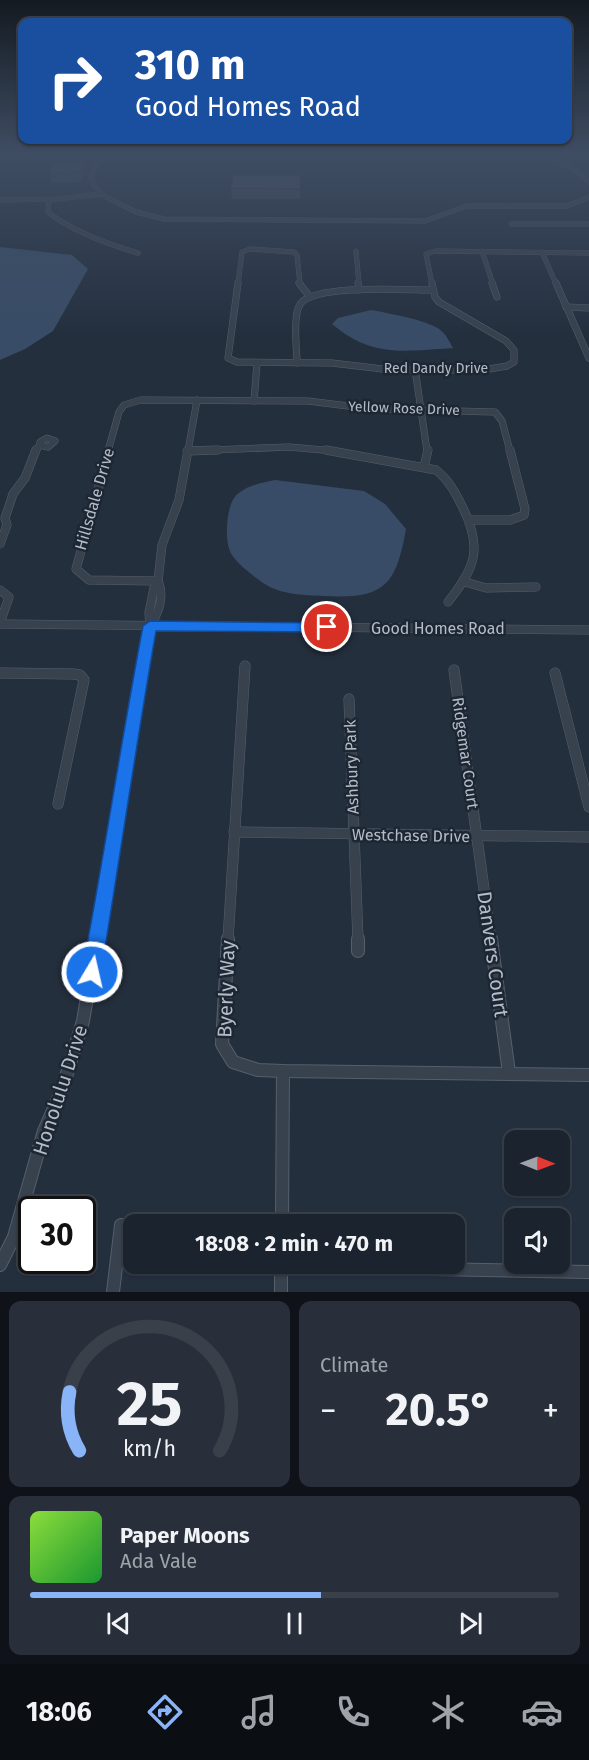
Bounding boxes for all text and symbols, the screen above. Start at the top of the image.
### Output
text: 310 m [135,40,245,90]
icon: right [36,42,114,120]
text: Good Homes Road [135,91,361,123]
street label: Red Dandy Drive [384,360,488,377]
street label: Yellow Rose Drive [348,398,460,419]
street label: Hillsdale Drive [71,446,118,552]
pin [301,601,352,652]
icon: arrive [310,610,343,643]
street label: Good Homes Road [371,619,505,638]
street label: Ridgemar Court [448,696,483,810]
street label: Ashbury Park [340,719,363,815]
street label: Westchase Drive [352,825,470,846]
street label: Danvers Court [472,889,514,1019]
position arrow [60,940,124,1004]
street label: Byerly Way [212,940,240,1038]
street label: Honolulu Drive [28,1022,92,1158]
north arrow [504,1130,570,1196]
map controls [504,1130,570,1274]
speed limit sign: 30 [18,1196,96,1274]
button: sound [504,1208,570,1274]
text: 18:08 · 2 min · 470 m [195,1230,393,1257]
text: Climate [320,1353,388,1377]
text: 25 [117,1367,182,1442]
text: 20.5° [386,1383,494,1437]
text: − [320,1391,337,1431]
text: + [543,1391,559,1431]
text: km/h [123,1436,176,1462]
text: Paper Moons [120,1522,250,1549]
text: Ada Vale [120,1549,197,1573]
icon: previous [102,1607,135,1640]
icon: pause [278,1607,311,1640]
icon: next [454,1607,487,1640]
icon: directions [144,1691,186,1733]
icon: music [238,1691,280,1733]
icon: phone [332,1691,374,1733]
icon: climate [427,1691,469,1733]
icon: car [521,1691,563,1733]
text: 18:06 [26,1696,92,1728]

